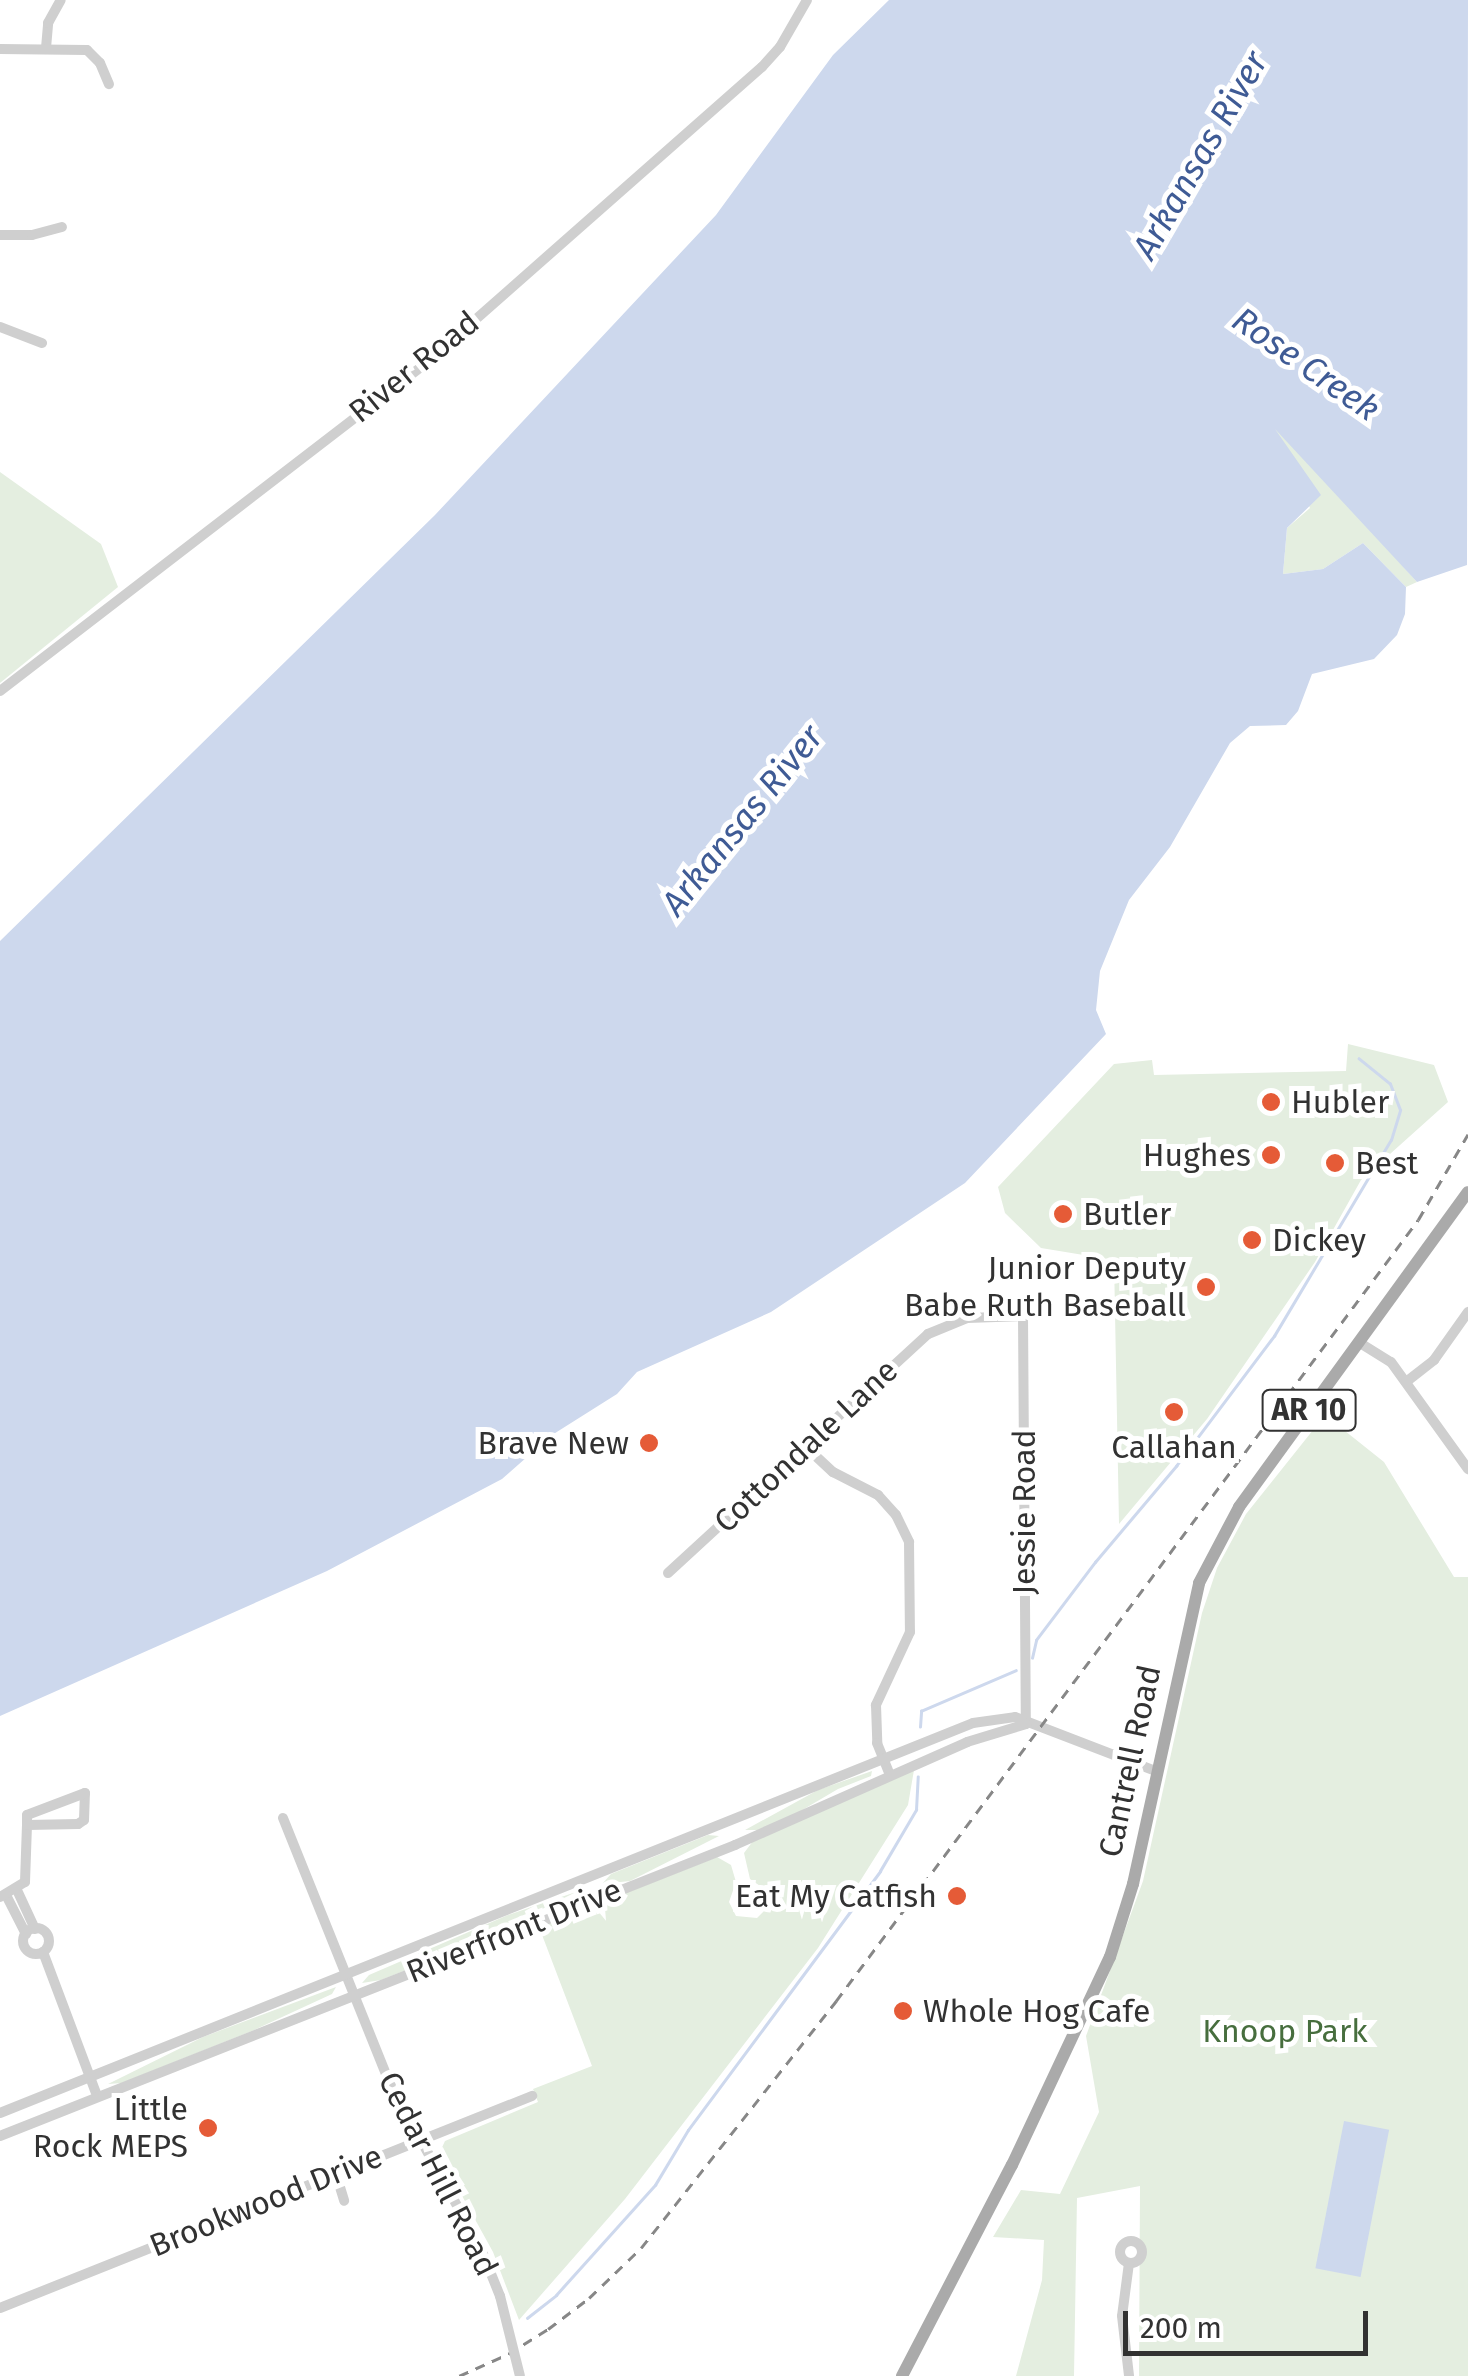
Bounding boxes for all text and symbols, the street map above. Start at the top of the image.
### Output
water label: Arkansas River [1124,44,1276,266]
water label: Rose Creek [1224,298,1388,430]
street label: River Road [341,303,487,431]
water label: Arkansas River [652,716,832,924]
place label: Hubler [1291,1083,1389,1121]
marker: Hubler [1260,1091,1282,1113]
place label: Hughes [1143,1136,1251,1174]
marker: Hughes [1260,1144,1282,1166]
place label: Best [1355,1144,1418,1182]
marker: Best [1324,1152,1346,1174]
place label: Butler [1083,1195,1171,1233]
marker: Butler [1052,1203,1074,1225]
place label: Dickey [1272,1221,1366,1259]
marker: Dickey [1241,1229,1263,1251]
place label: Junior Deputy Babe Ruth Baseball [904,1250,1186,1325]
marker: Junior Deputy Babe Ruth Baseball [1195,1276,1217,1298]
street label: Cottondale Lane [706,1351,906,1541]
road number: AR 10 [1262,1385,1356,1435]
marker: Callahan [1163,1401,1185,1423]
place label: Brave New [478,1424,629,1462]
place label: Callahan [1111,1428,1237,1466]
street label: Jessie Road [1005,1429,1043,1595]
marker: Brave New [638,1432,660,1454]
street label: Cantrell Road [1091,1662,1169,1860]
street label: Riverfront Drive [401,1870,627,1992]
place label: Eat My Catfish [735,1877,937,1915]
marker: Eat My Catfish [946,1885,968,1907]
place label: Whole Hog Cafe [923,1992,1150,2030]
marker: Whole Hog Cafe [892,2000,914,2022]
park label: Knoop Park [1202,2012,1368,2050]
street label: Cedar Hill Road [370,2066,506,2282]
place label: Little Rock MEPS [33,2091,188,2166]
marker: Little Rock MEPS [197,2117,219,2139]
street label: Brookwood Drive [144,2137,388,2265]
scale bar [1128,2291,1373,2353]
text: 200 m [1140,2310,1222,2346]

